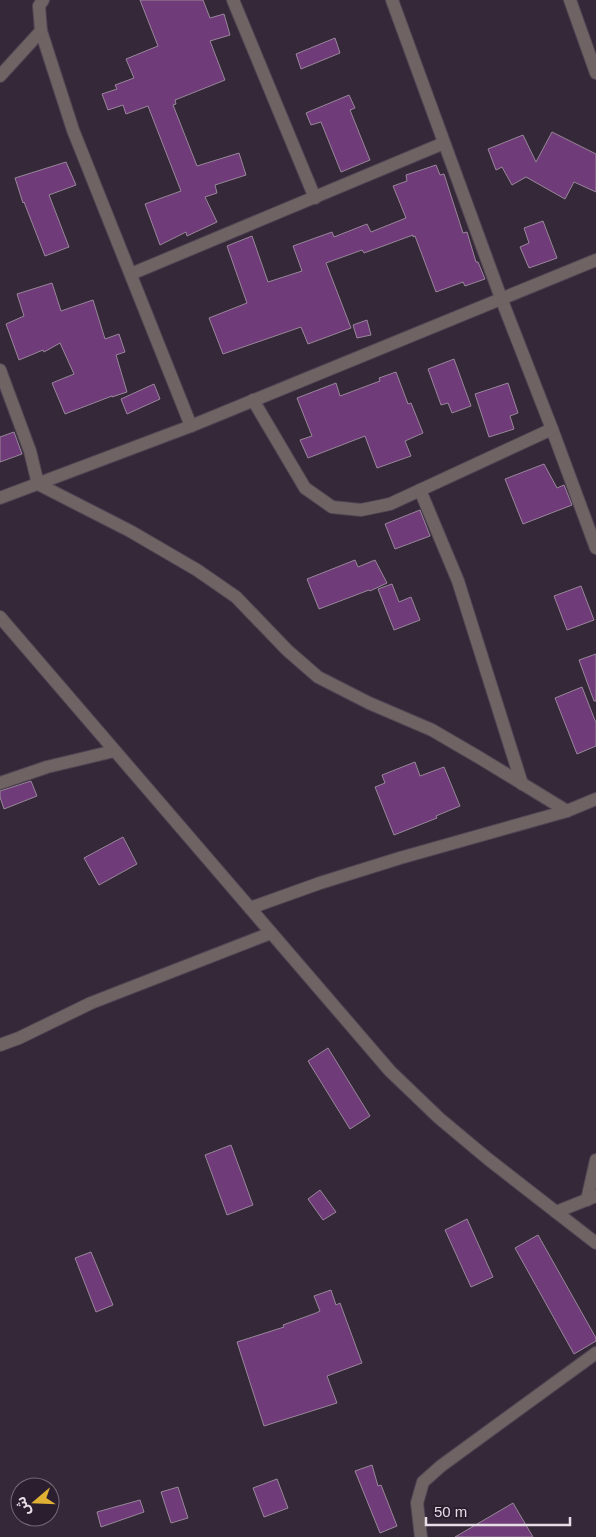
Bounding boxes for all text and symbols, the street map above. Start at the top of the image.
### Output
north arrow [10,1477,60,1527]
scale bar [426,1494,570,1526]
text: ش [12,1495,33,1518]
text: 50 m [434,1503,467,1520]

